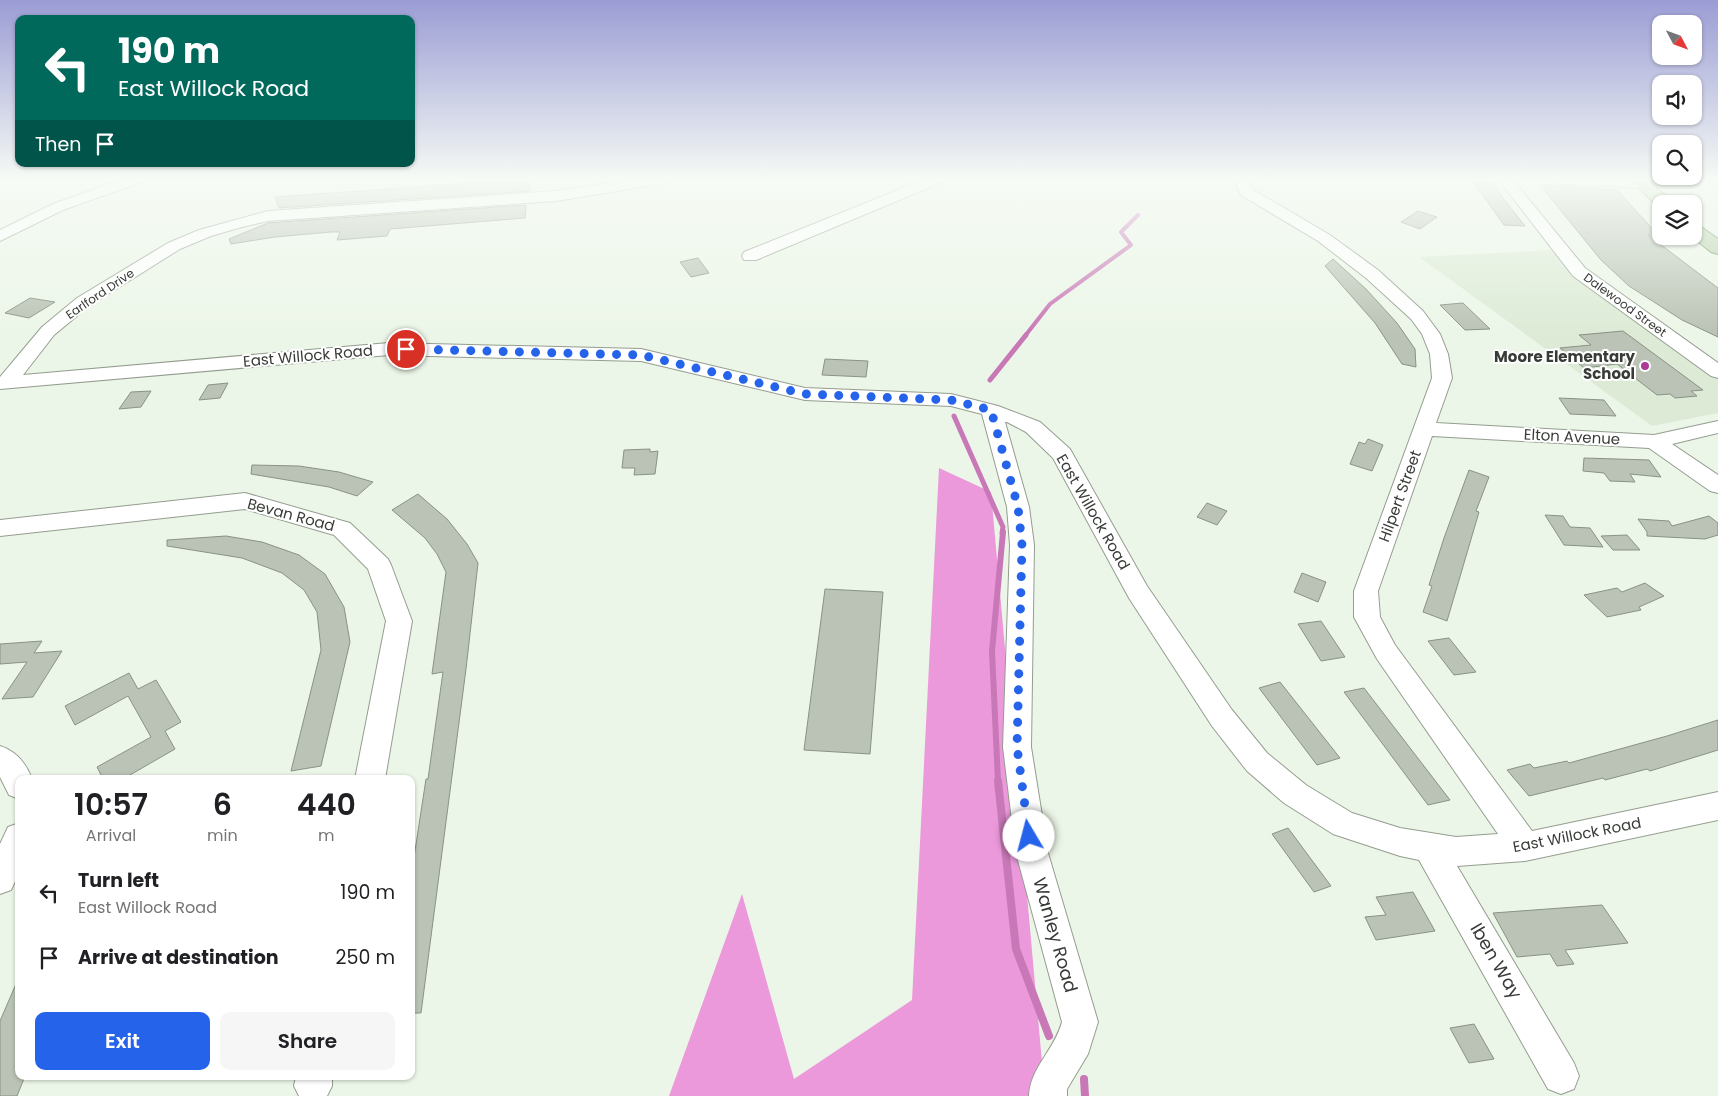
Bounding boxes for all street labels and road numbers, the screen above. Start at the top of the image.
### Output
street label: Earlford Drive [62,264,137,323]
street label: Dalewood Street [1580,269,1670,340]
street label: East Willock Road [242,339,374,372]
street label: Elton Avenue [1523,423,1621,450]
street label: Hilpert Street [1373,447,1426,545]
street label: East Willock Road [1052,450,1135,573]
street label: Bevan Road [245,493,337,536]
street label: East Willock Road [1511,812,1643,857]
street label: Wanley Road [1027,874,1084,995]
street label: Iben Way [1465,918,1528,1003]

